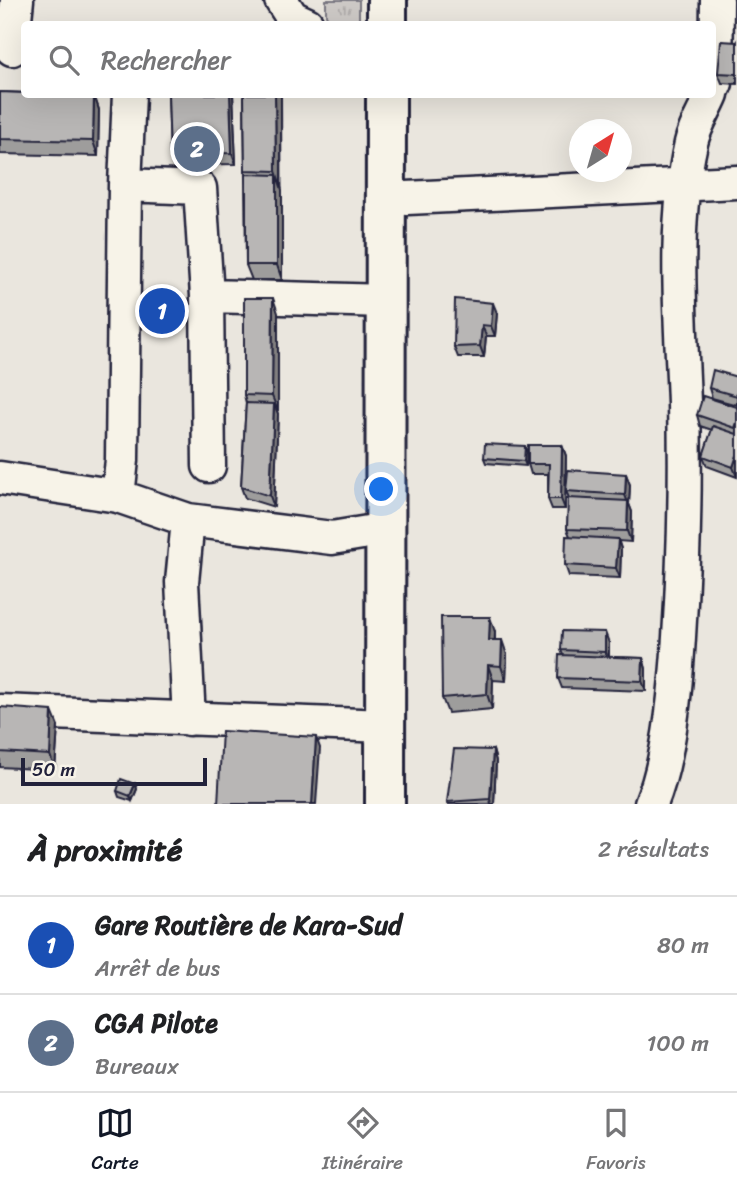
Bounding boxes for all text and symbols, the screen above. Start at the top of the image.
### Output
search box [21,21,716,98]
text: Rechercher [101,37,231,83]
icon: search [45,41,83,79]
north arrow [569,119,632,182]
pin: 2 [174,123,220,175]
pin: 1 [139,285,185,337]
your location [364,472,398,506]
text: 50 m [32,753,75,786]
scale bar [21,755,206,787]
text: À proximité [28,823,182,877]
text: 2 résultats [598,829,709,870]
text: Gare Routière de Kara-Sud [95,902,402,948]
text: 1 [46,925,56,966]
text: 80 m [657,925,709,966]
text: Arrêt de bus [95,948,220,989]
text: CGA Pilote [95,1000,218,1046]
text: 2 [44,1023,58,1064]
text: 100 m [646,1023,709,1064]
text: Bureaux [95,1046,179,1087]
tab: Carte [92,1104,139,1179]
tab: Itinéraire [322,1104,403,1179]
tab: Favoris [586,1104,645,1179]

